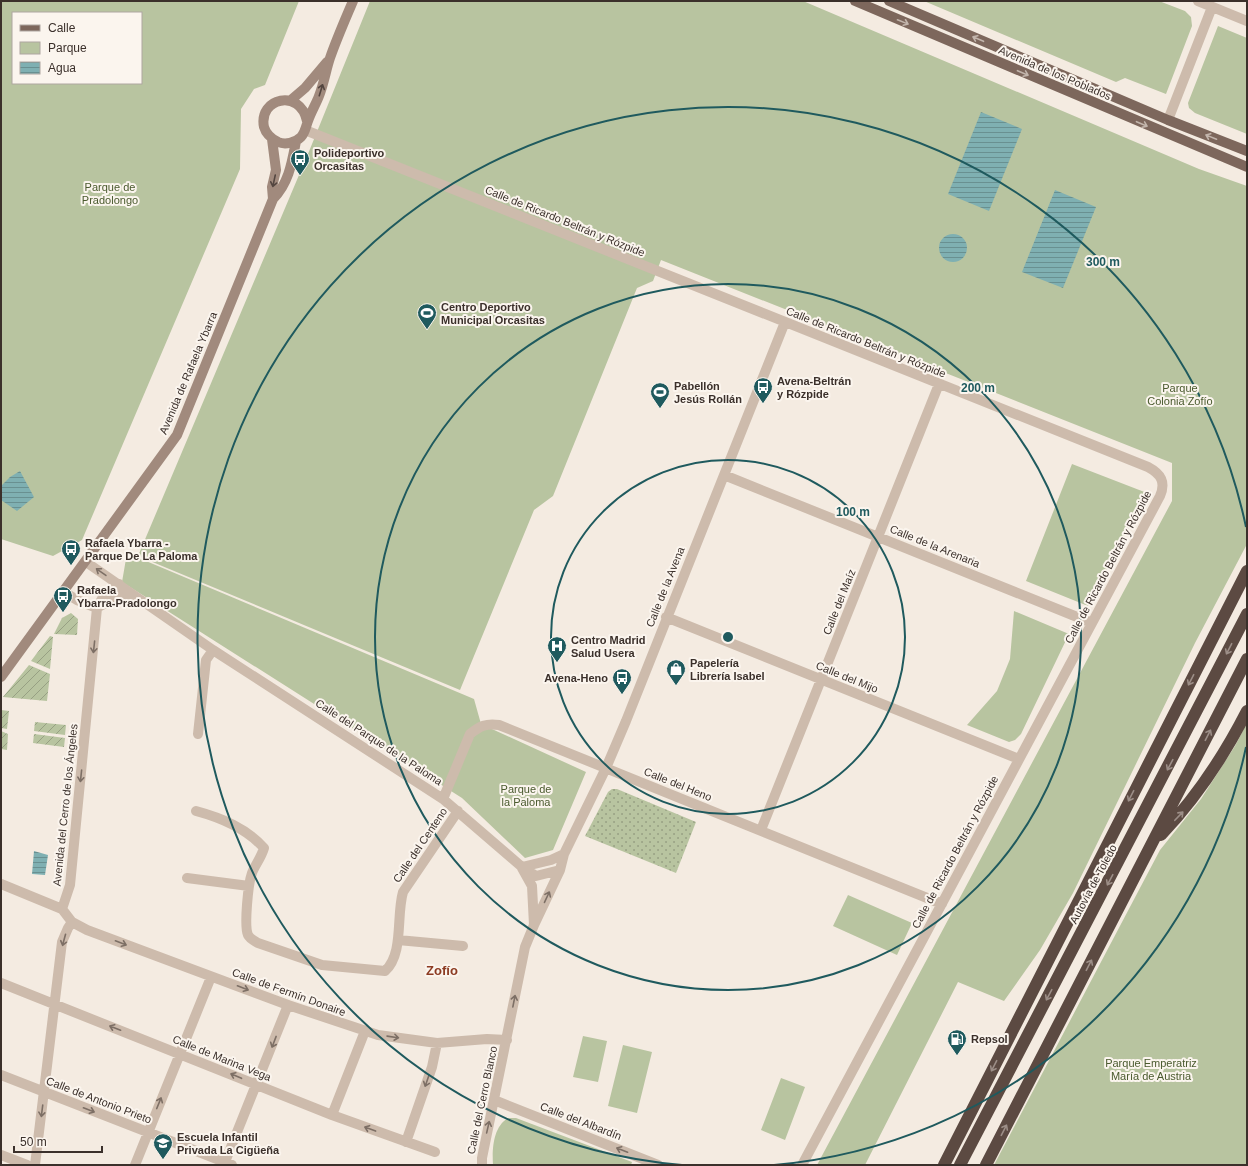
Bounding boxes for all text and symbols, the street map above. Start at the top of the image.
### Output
legend [12,12,142,84]
one-way arrow [897,18,909,26]
text: Calle [48,21,76,35]
one-way arrow [972,35,984,42]
text: Parque [48,41,87,55]
street label: Avenida de los Poblados [997,44,1113,102]
text: Agua [48,61,76,75]
one-way arrow [1017,69,1029,77]
one-way arrow [318,84,325,97]
one-way arrow [1136,121,1148,128]
one-way arrow [1205,133,1217,140]
place label: Polideportivo Orcasitas [314,147,385,172]
bus stop icon: Polideportivo Orcasitas [289,148,311,176]
one-way arrow [269,174,277,187]
park label: Parque de Pradolongo [82,181,138,206]
street label: Calle de Ricardo Beltrán y Rózpide [483,183,647,259]
text: 300 m [1086,255,1120,269]
place label: Centro Deportivo Municipal Orcasitas [441,301,545,326]
sports icon: Centro Deportivo Municipal Orcasitas [416,302,438,330]
street label: Calle de Ricardo Beltrán y Rózpide [784,304,948,380]
street label: Avenida de Rafaela Ybarra [157,309,220,436]
place label: Avena-Beltrán y Rózpide [777,375,851,400]
bus stop icon: Avena-Beltrán y Rózpide [752,376,774,404]
place label: Pabellón Jesús Rollán [674,380,742,405]
sports icon: Pabellón Jesús Rollán [649,381,671,409]
text: 200 m [961,381,995,395]
park label: Parque Colonia Zofío [1147,382,1213,407]
street label: Calle de Ricardo Beltrán y Rózpide [1063,489,1153,645]
text: 100 m [836,505,870,519]
street label: Calle de la Arenaria [888,522,983,570]
place label: Rafaela Ybarra - Parque De La Paloma [85,537,198,562]
bus stop icon: Rafaela Ybarra - Parque De La Paloma [60,538,82,566]
street label: Calle de la Avena [643,544,687,629]
street label: Calle del Maíz [820,567,858,637]
one-way arrow [96,568,107,576]
place label: Rafaela Ybarra-Pradolongo [77,584,177,609]
bus stop icon: Rafaela Ybarra-Pradolongo [52,585,74,613]
centre of rings [721,630,735,644]
place label: Centro Madrid Salud Usera [571,634,646,659]
hospital icon: Centro Madrid Salud Usera [546,635,568,663]
one-way arrow [90,640,97,653]
one-way arrow [1225,643,1232,655]
place label: Papelería Librería Isabel [690,657,765,682]
shop icon: Papelería Librería Isabel [665,658,687,686]
street label: Calle del Mijo [814,659,880,695]
bus stop icon: Avena-Heno [611,667,633,695]
place label: Avena-Heno [544,672,608,684]
one-way arrow [1186,674,1194,686]
street label: Calle del Parque de la Paloma [313,697,445,788]
street label: Avenida del Cerro de los Ángeles [51,723,80,887]
one-way arrow [1205,729,1212,741]
one-way arrow [1166,759,1173,771]
street label: Calle del Heno [642,765,714,803]
one-way arrow [77,769,84,782]
street label: Calle de Ricardo Beltrán y Rózpide [910,774,1000,930]
park label: Parque de la Paloma [501,783,551,808]
one-way arrow [1127,789,1134,801]
street label: Calle del Centeno [391,805,449,885]
one-way arrow [1174,811,1184,821]
street label: Autovía de Toledo [1067,842,1119,926]
one-way arrow [1105,874,1113,886]
one-way arrow [544,892,551,904]
one-way arrow [59,934,67,947]
one-way arrow [114,939,126,947]
one-way arrow [1086,959,1093,971]
district label: Zofío [426,963,458,978]
street label: Calle de Fermín Donaire [231,966,347,1018]
one-way arrow [236,985,248,993]
one-way arrow [1045,989,1053,1001]
one-way arrow [511,995,519,1008]
one-way arrow [109,1024,121,1032]
fuel station icon: Repsol [946,1028,968,1056]
street label: Calle de Marina Vega [171,1033,274,1084]
one-way arrow [386,1033,399,1041]
place label: Repsol [971,1033,1008,1045]
one-way arrow [269,1035,277,1047]
street label: Calle del Cerro Blanco [465,1045,499,1155]
park label: Parque Emperatriz María de Austria [1105,1057,1197,1082]
one-way arrow [989,1060,997,1072]
one-way arrow [230,1072,242,1080]
street label: Calle de Antonio Prieto [45,1074,153,1126]
one-way arrow [423,1075,431,1087]
one-way arrow [156,1097,164,1109]
street label: Calle del Albardín [539,1100,623,1142]
one-way arrow [38,1104,46,1117]
one-way arrow [83,1106,95,1114]
one-way arrow [485,1121,493,1134]
one-way arrow [364,1124,376,1132]
one-way arrow [1000,1125,1008,1137]
scale bar [14,1128,102,1154]
place label: Escuela Infantil Privada La Cigüeña [177,1131,280,1156]
school or university icon: Escuela Infantil Privada La Cigüeña [152,1132,174,1160]
text: 50 m [20,1135,47,1149]
one-way arrow [616,1146,628,1154]

